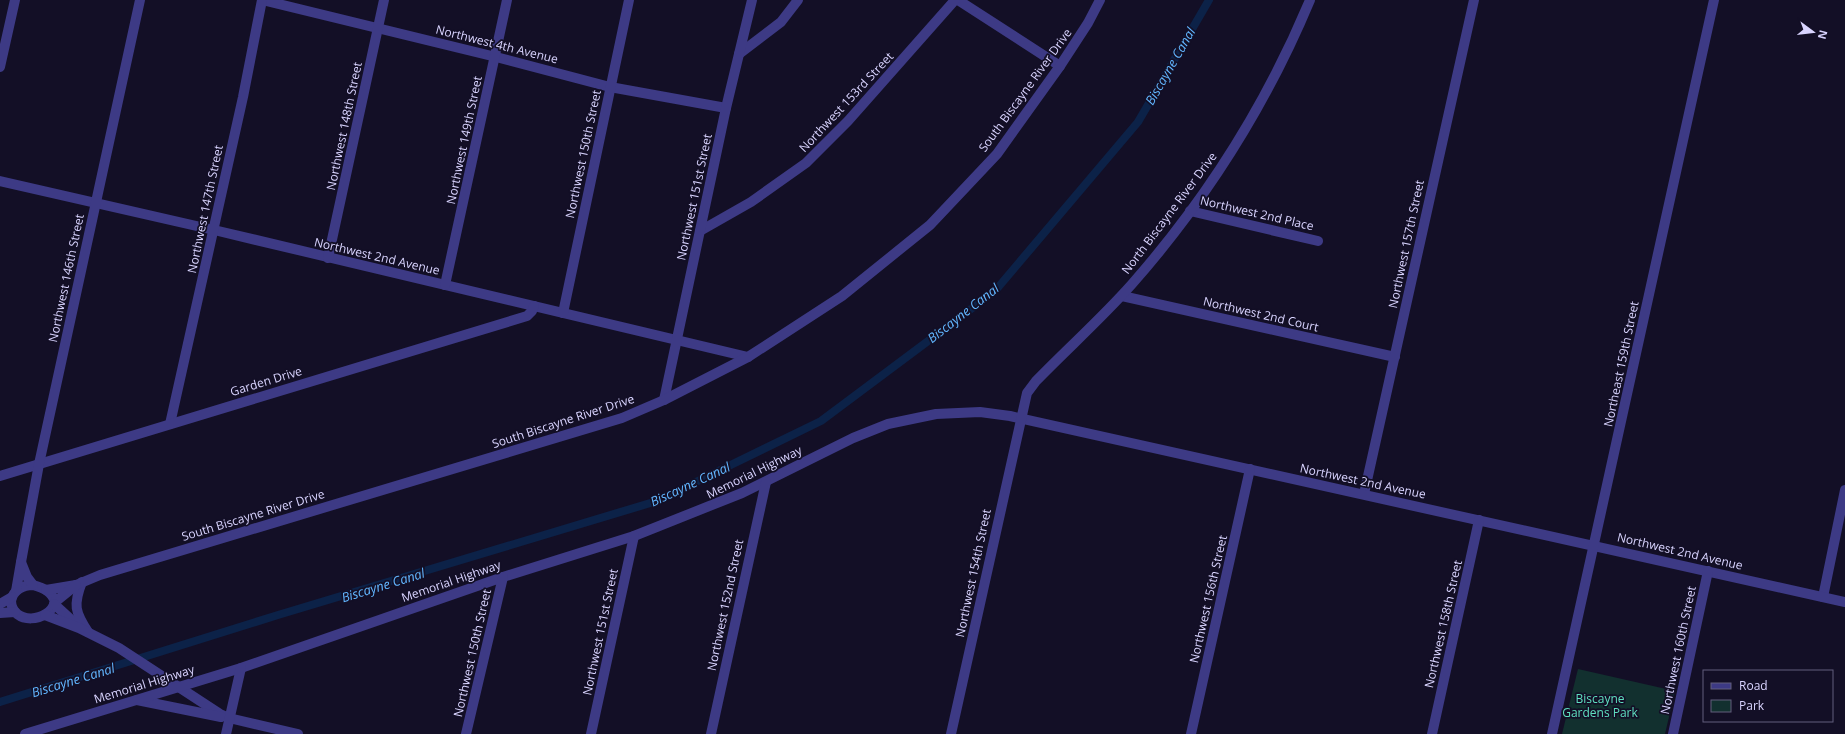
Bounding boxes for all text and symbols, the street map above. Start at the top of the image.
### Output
north arrow [1793,12,1833,52]
street label: Northwest 4th Avenue [434,21,560,67]
water label: Biscayne Canal [1141,23,1200,108]
street label: South Biscayne River Drive [974,25,1076,155]
text: N [1815,28,1832,41]
street label: Northwest 153rd Street [795,48,897,156]
street label: Northwest 148th Street [322,60,366,192]
street label: Northwest 149th Street [442,74,486,206]
street label: Northwest 150th Street [561,88,605,220]
street label: Northwest 151st Street [672,132,716,262]
street label: Northwest 147th Street [183,143,227,275]
street label: North Biscayne River Drive [1117,148,1221,277]
street label: Northwest 157th Street [1384,178,1428,310]
street label: Northwest 2nd Place [1199,192,1316,234]
street label: Northwest 146th Street [44,212,88,344]
street label: Northwest 2nd Avenue [313,233,442,279]
water label: Biscayne Canal [923,279,1003,347]
street label: Northwest 2nd Court [1202,292,1320,336]
street label: Northeast 159th Street [1599,300,1643,428]
street label: Garden Drive [228,362,304,400]
street label: South Biscayne River Drive [490,390,637,452]
street label: Memorial Highway [703,441,806,503]
water label: Biscayne Canal [647,457,734,510]
street label: Northwest 2nd Avenue [1298,459,1428,503]
street label: South Biscayne River Drive [179,485,327,545]
street label: Northwest 154th Street [951,507,995,639]
street label: Northwest 2nd Avenue [1616,528,1745,574]
street label: Northwest 156th Street [1185,533,1231,665]
street label: Northwest 152nd Street [703,538,747,672]
street label: Memorial Highway [399,556,504,606]
street label: Northwest 158th Street [1420,558,1466,690]
water label: Biscayne Canal [339,564,428,606]
street label: Northwest 151st Street [578,567,622,697]
street label: Northwest 160th Street [1656,584,1700,716]
street label: Northwest 150th Street [449,587,495,719]
water label: Biscayne Canal [29,659,118,701]
street label: Memorial Highway [92,660,197,707]
legend [1703,670,1833,722]
text: Road [1739,677,1768,694]
park label: Biscayne Gardens Park [1562,690,1639,721]
text: Park [1739,697,1765,714]

